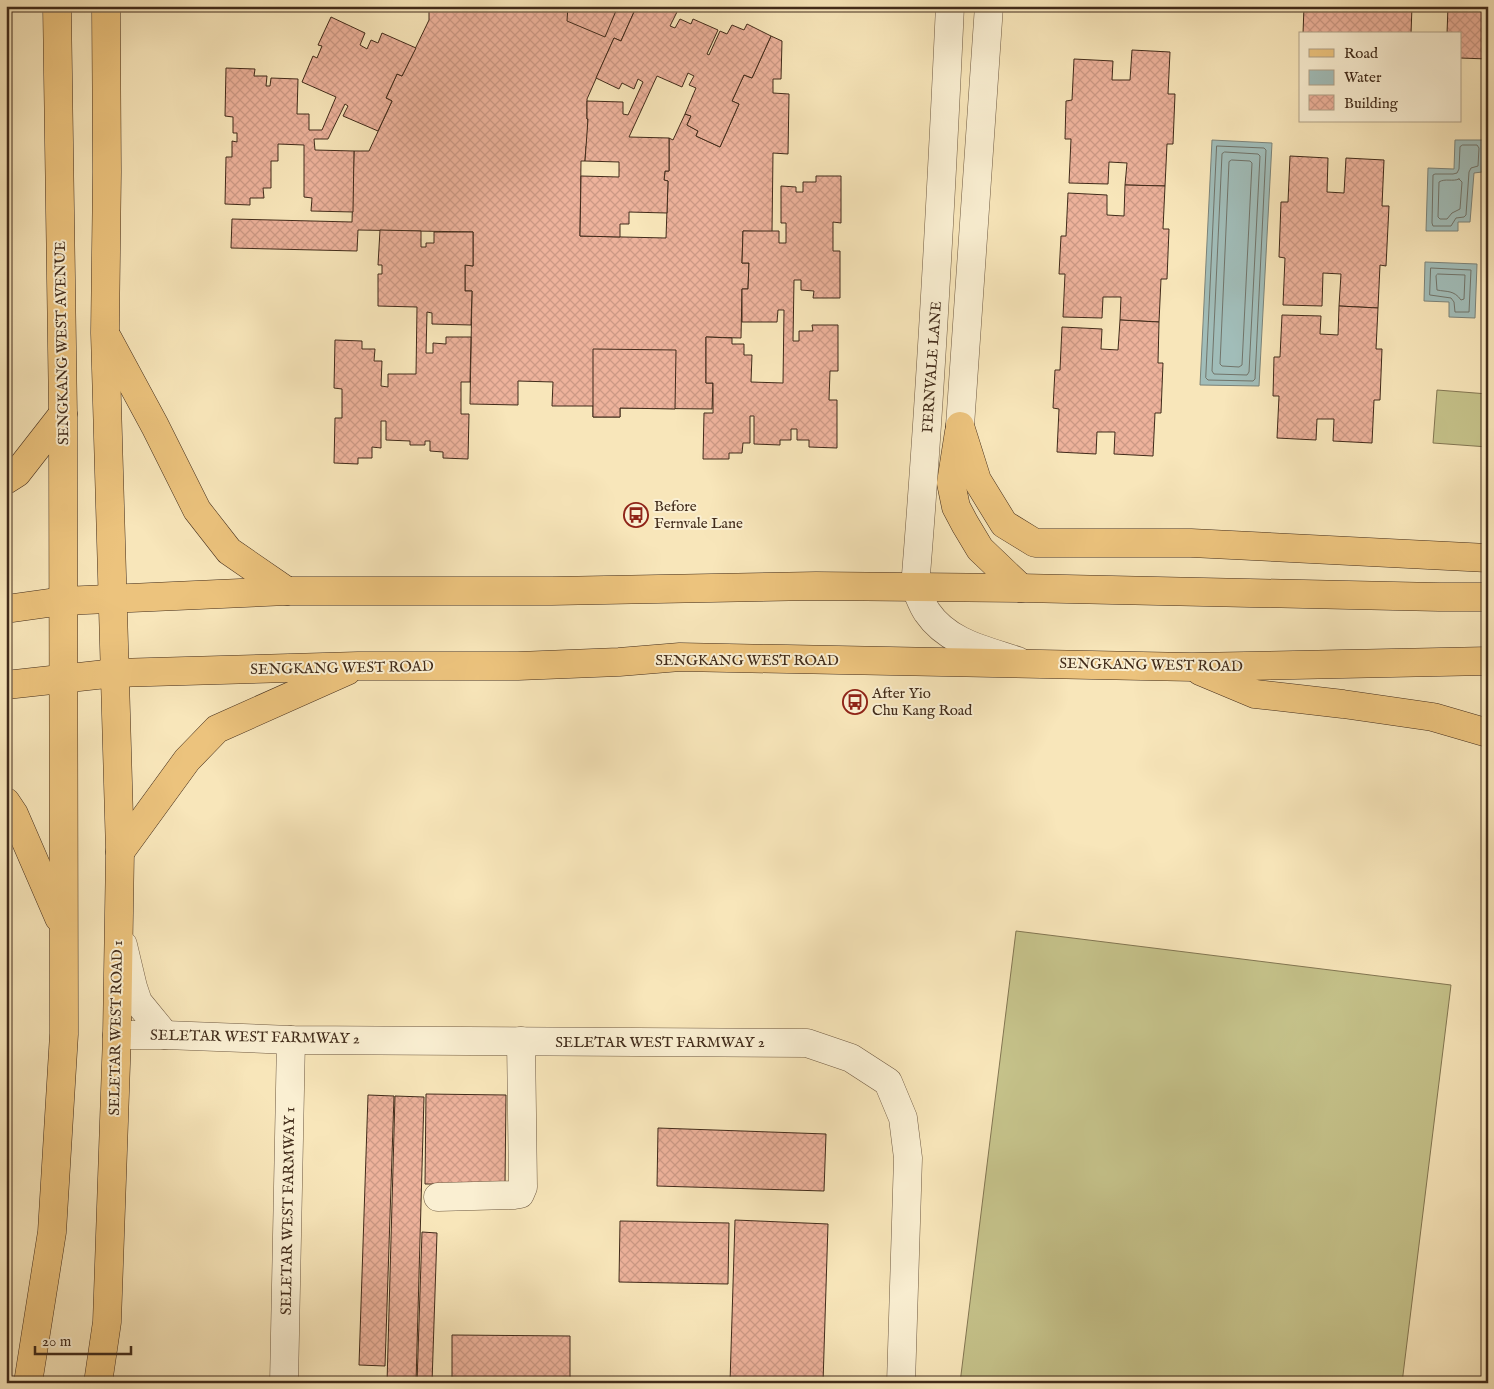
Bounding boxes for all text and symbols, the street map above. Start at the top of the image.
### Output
legend [1299,32,1462,122]
text: Road [1344,44,1379,63]
text: Water [1344,68,1382,87]
text: Building [1344,94,1399,113]
street label: SENGKANG WEST AVENUE [51,241,73,445]
street label: FERNVALE LANE [918,301,946,433]
place label: Before Fernvale Lane [654,497,743,533]
bus stop icon: Before Fernvale Lane [623,502,649,528]
street label: SENGKANG WEST ROAD [655,651,839,670]
street label: SENGKANG WEST ROAD [1059,654,1243,676]
street label: SENGKANG WEST ROAD [250,657,434,679]
place label: After Yio Chu Kang Road [871,684,973,720]
bus stop icon: After Yio Chu Kang Road [842,689,868,715]
street label: SELETAR WEST ROAD 1 [105,940,127,1116]
street label: SELETAR WEST FARMWAY 2 [150,1026,360,1048]
street label: SELETAR WEST FARMWAY 2 [555,1033,765,1052]
street label: SELETAR WEST FARMWAY 1 [277,1107,299,1315]
scale bar [35,1324,131,1356]
text: 20 m [42,1332,72,1351]

